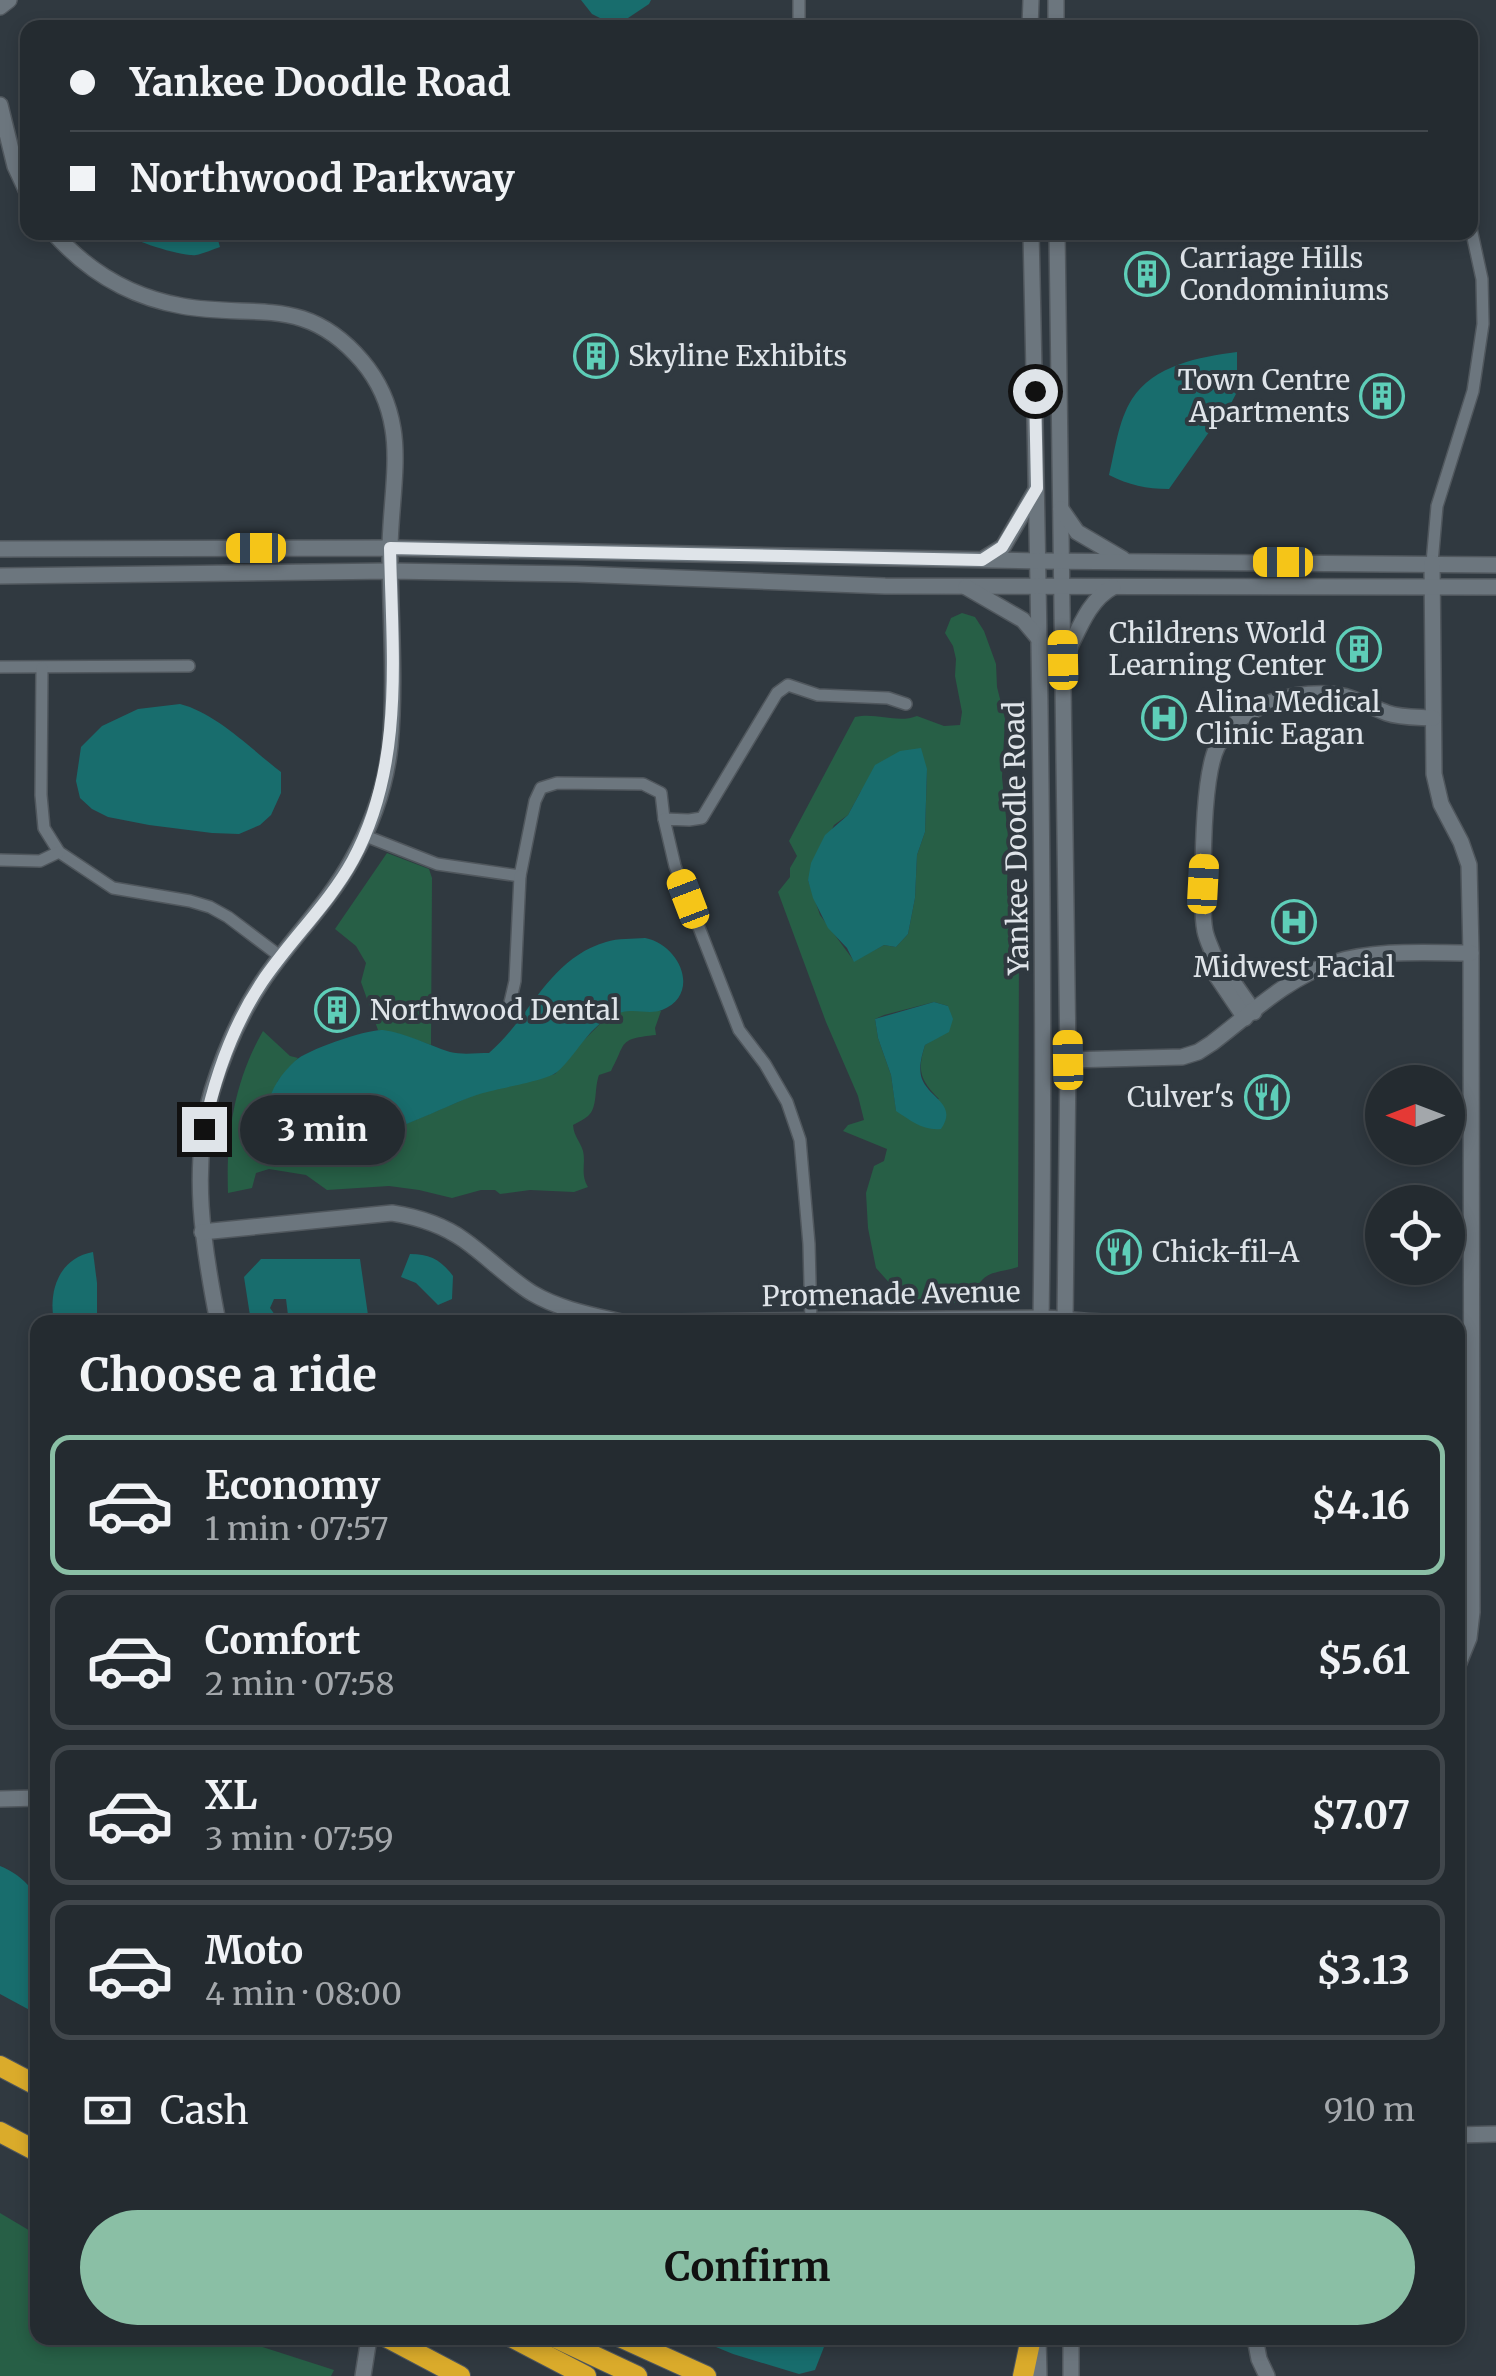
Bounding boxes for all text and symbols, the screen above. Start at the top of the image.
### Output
text: Yankee Doodle Road [130,59,511,106]
text: Northwood Parkway [130,155,515,202]
place label: Carriage Hills Condominiums [1180,240,1389,308]
building icon: Carriage Hills Condominiums [1124,251,1170,297]
building icon: Skyline Exhibits [573,333,619,379]
place label: Skyline Exhibits [628,338,847,374]
place label: Town Centre Apartments [1178,362,1350,430]
route start [1013,369,1058,414]
building icon: Town Centre Apartments [1359,373,1405,419]
car [226,533,286,563]
car [1253,547,1313,577]
place label: Childrens World Learning Center [1108,615,1326,683]
building icon: Childrens World Learning Center [1336,626,1382,672]
car [1047,630,1079,690]
place label: Alina Medical Clinic Eagan [1195,684,1381,752]
hospital icon: Alina Medical Clinic Eagan [1141,695,1187,741]
street label: Yankee Doodle Road [996,701,1036,976]
car [1186,853,1220,915]
car [663,866,713,932]
hospital icon: Midwest Facial [1271,899,1317,945]
place label: Midwest Facial [1193,949,1395,985]
building icon: Northwood Dental [314,987,360,1033]
place label: Northwood Dental [370,992,620,1028]
car [1052,1030,1084,1090]
north arrow [1365,1065,1465,1165]
map controls [1365,1065,1465,1285]
restaurant icon: Culver's [1244,1074,1290,1120]
place label: Culver's [1127,1079,1234,1115]
callout: 3 min [239,1094,404,1164]
route end [182,1107,227,1152]
text: 3 min [277,1110,368,1150]
button: locate [1365,1185,1465,1285]
restaurant icon: Chick-fil-A [1096,1229,1142,1275]
place label: Chick-fil-A [1152,1234,1299,1270]
street label: Promenade Avenue [761,1274,1021,1314]
text: Choose a ride [80,1347,377,1403]
icon: car [85,1460,175,1550]
text: Economy [205,1462,380,1509]
text: $4.16 [1311,1482,1410,1529]
text: 1 min · 07:57 [205,1509,388,1549]
icon: car [85,1615,175,1705]
text: Comfort [205,1617,361,1664]
text: $5.61 [1317,1637,1410,1684]
text: 2 min · 07:58 [205,1664,394,1704]
icon: car [85,1770,175,1860]
text: XL [205,1772,257,1819]
text: $7.07 [1311,1792,1410,1839]
text: 3 min · 07:59 [205,1819,394,1859]
icon: car [85,1925,175,2015]
text: Moto [205,1927,303,1974]
text: $3.13 [1316,1947,1410,1994]
text: 4 min · 08:00 [205,1974,402,2014]
icon: cash [80,2083,135,2138]
text: Cash [160,2087,249,2134]
text: 910 m [1324,2090,1415,2130]
button: Confirm [80,2210,1415,2325]

